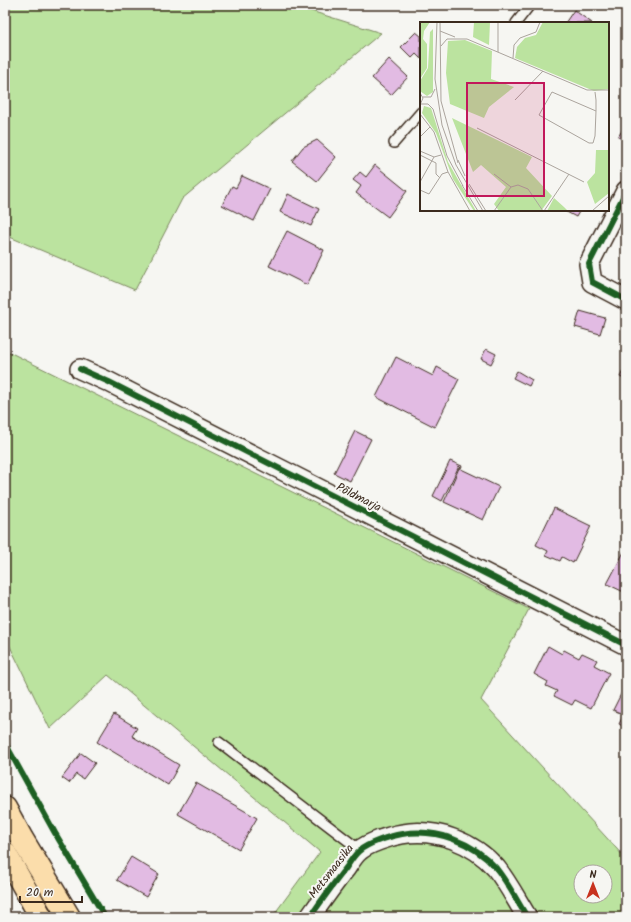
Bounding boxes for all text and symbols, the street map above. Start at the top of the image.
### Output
inset map [420,22,609,211]
street label: Põldmarja [333,478,385,517]
street label: Metsmaasika [304,840,359,903]
north arrow [573,864,613,904]
text: N [590,866,597,884]
scale bar [20,878,82,904]
text: 20 m [26,883,54,902]

